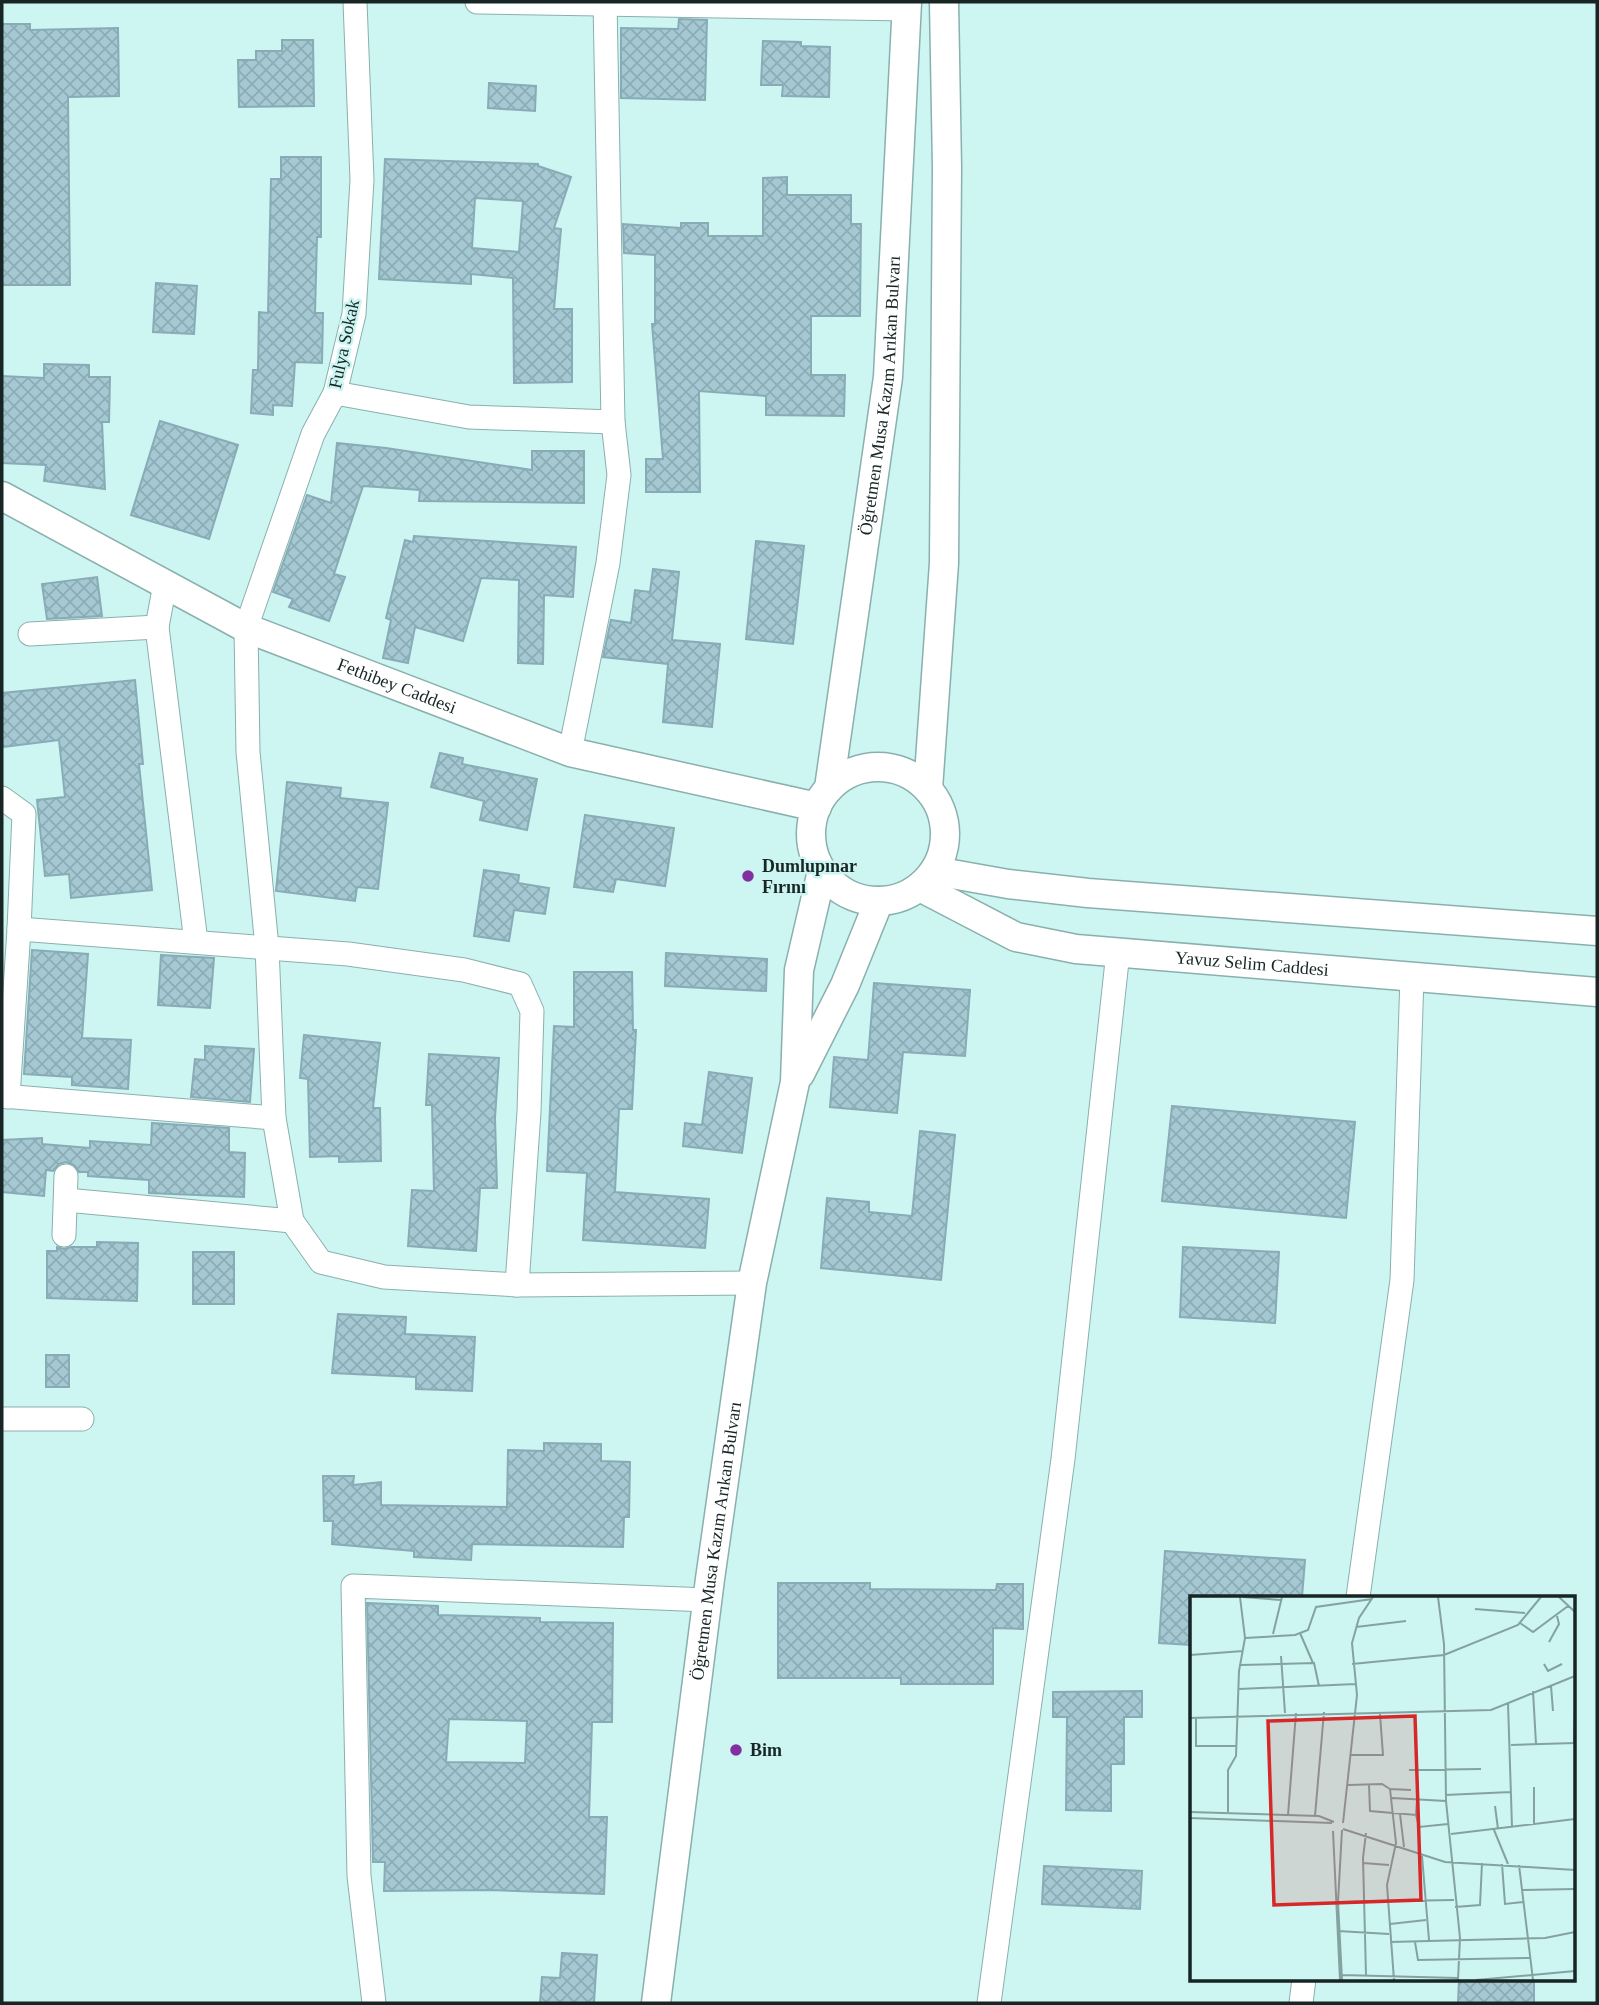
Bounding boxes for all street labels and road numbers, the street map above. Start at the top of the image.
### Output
street label: Öğretmen Musa Kazım Arıkan Bulvarı [855,255,904,537]
street label: Fulya Sokak [325,298,363,390]
street label: Fethibey Caddesi [335,654,459,718]
street label: Yavuz Selim Caddesi [1174,947,1330,980]
street label: Öğretmen Musa Kazım Arıkan Bulvarı [687,1400,745,1681]

